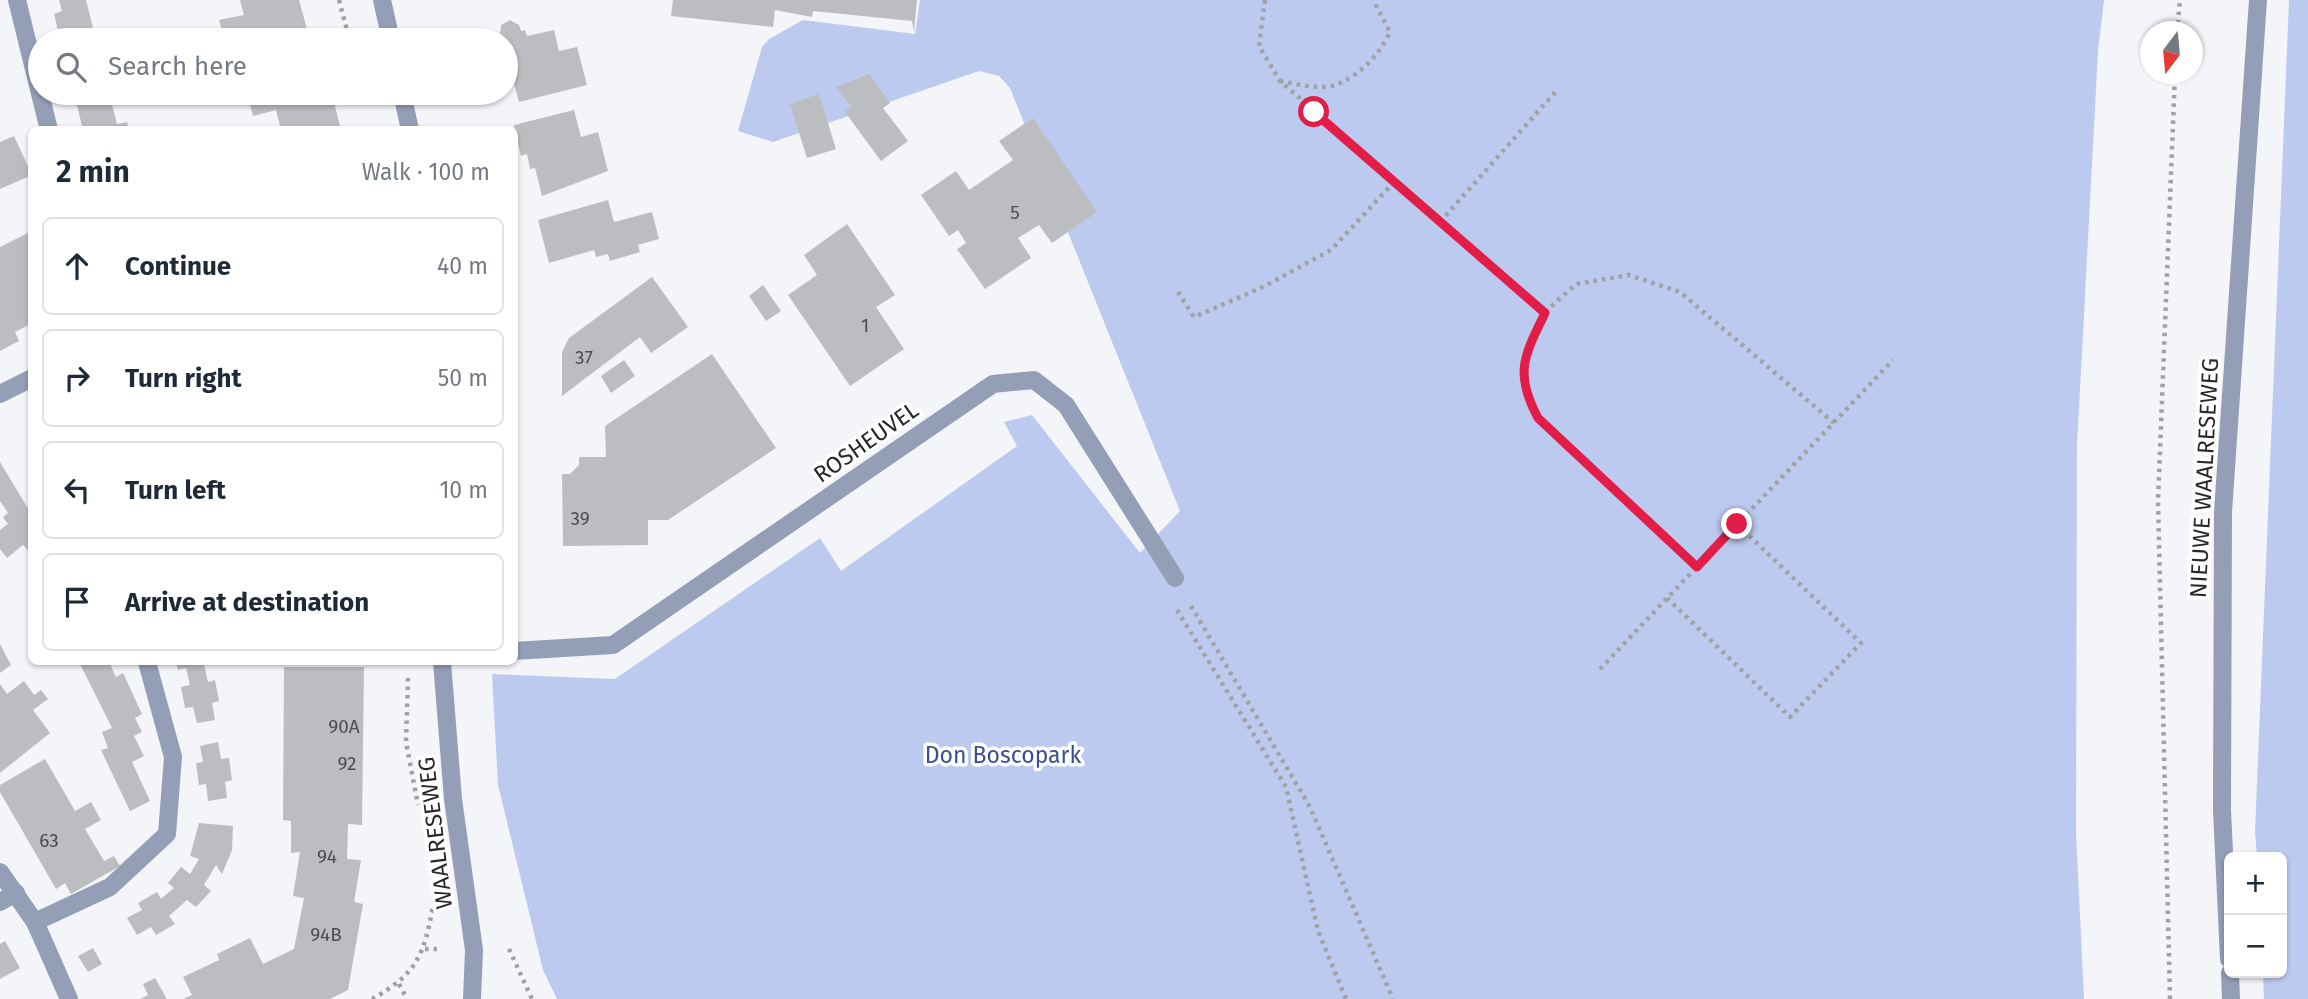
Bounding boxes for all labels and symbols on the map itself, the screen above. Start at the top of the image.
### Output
north arrow [2140,21,2203,84]
route start [1298,96,1329,127]
house number: 5 [1010,201,1020,224]
house number: 1 [861,314,869,337]
house number: 37 [575,346,593,369]
street label: NIEUWE WAALRESEWEG [2184,357,2224,599]
street label: ROSHEUVEL [808,396,924,488]
house number: 39 [570,507,590,530]
route end [1721,508,1752,539]
house number: 90A [328,715,360,738]
park label: Don Boscopark [925,741,1081,769]
house number: 92 [338,752,356,775]
street label: WAALRESEWEG [412,755,458,911]
house number: 63 [39,829,59,852]
house number: 94 [317,845,337,868]
house number: 94B [310,923,342,946]

